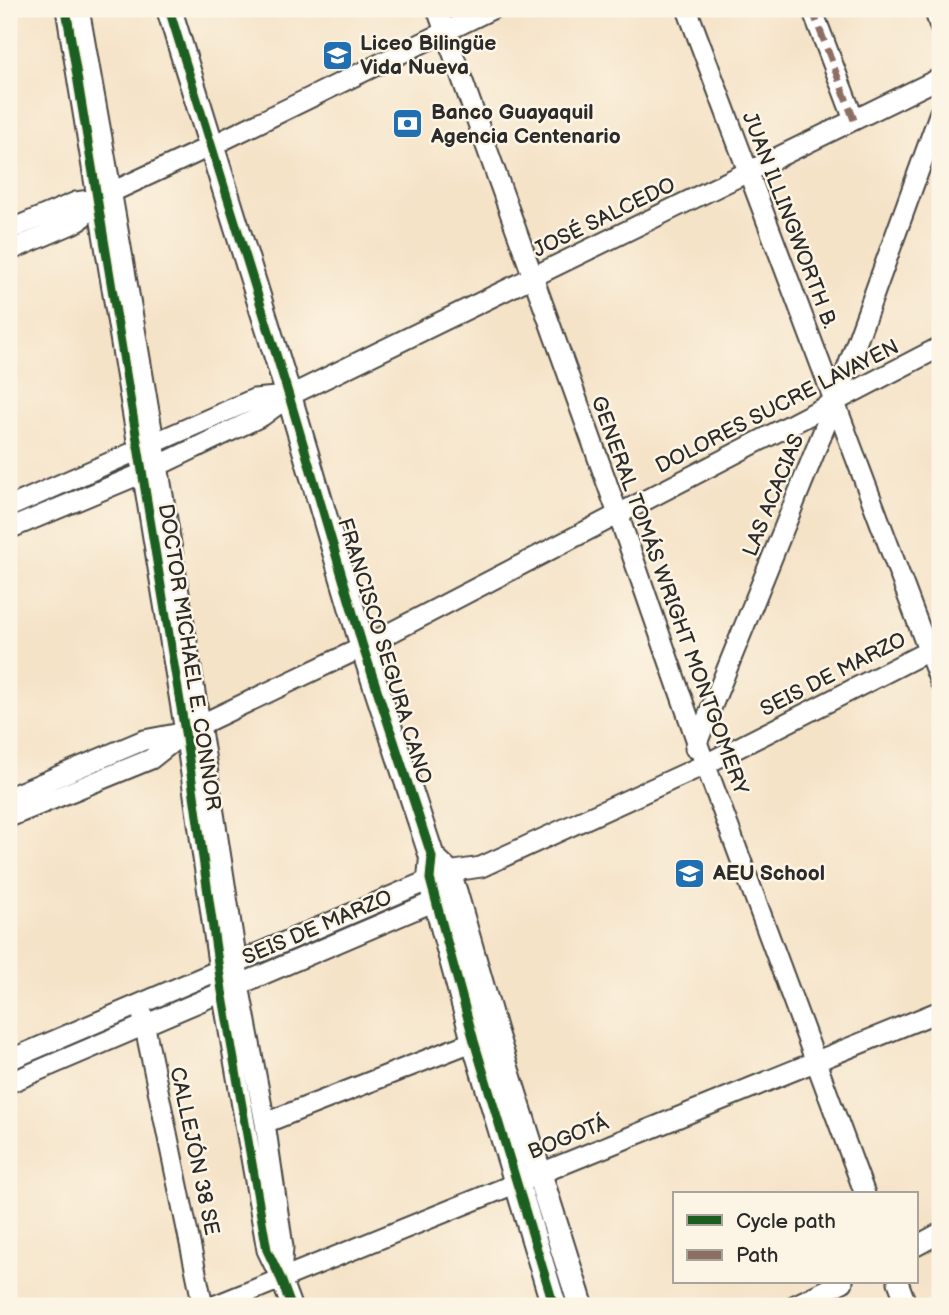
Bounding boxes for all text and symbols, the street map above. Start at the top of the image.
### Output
place label: Liceo Bilingüe Vida Nueva [360,31,496,80]
school or university icon: Liceo Bilingüe Vida Nueva [320,38,354,72]
place label: Banco Guayaquil Agencia Centenario [430,100,621,149]
bank icon: Banco Guayaquil Agencia Centenario [391,107,425,141]
street label: JUAN ILLINGWORTH B. [737,108,842,332]
street label: JOSÉ SALCEDO [529,172,679,263]
street label: DOLORES SUCRE LAVAYEN [651,334,903,479]
street label: GENERAL TOMÁS WRIGHT MONTGOMERY [586,393,754,798]
street label: LAS ACACIAS [738,430,809,560]
street label: DOCTOR MICHAEL E. CONNOR [153,502,226,812]
street label: FRANCISCO SEGURA CANO [332,515,437,787]
street label: SEIS DE MARZO [756,627,910,722]
school or university icon: AEU School [673,856,707,890]
place label: AEU School [712,861,825,886]
street label: SEIS DE MARZO [239,885,396,970]
street label: CALLEJÓN 38 SE [164,1065,225,1238]
street label: BOGOTÁ [524,1110,612,1165]
legend [673,1192,918,1284]
text: Cycle path [736,1209,836,1234]
text: Path [736,1243,778,1268]

